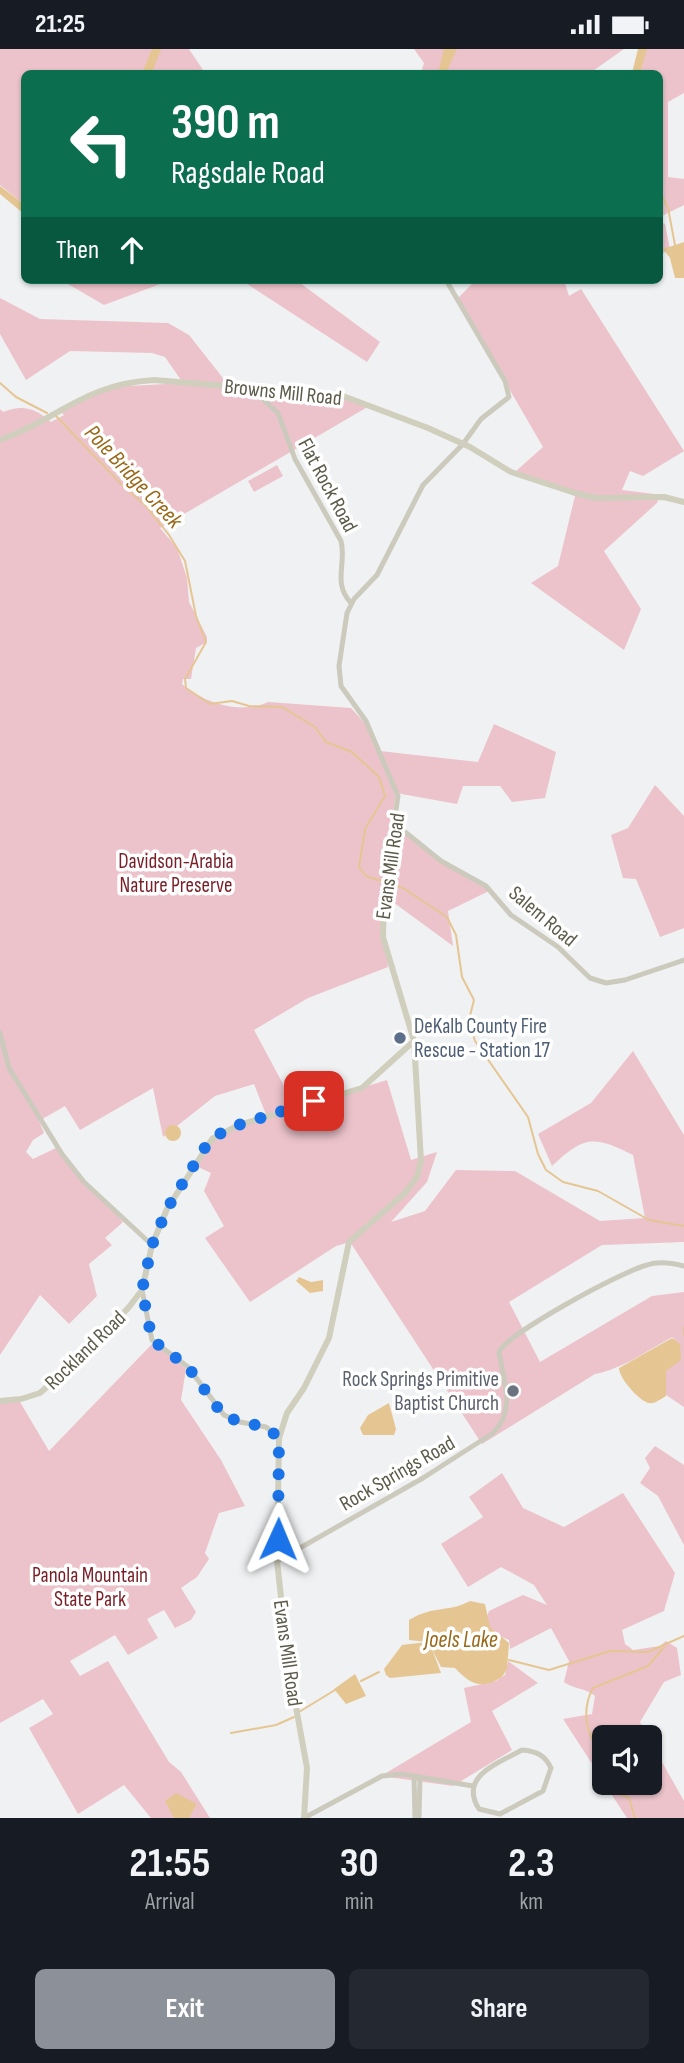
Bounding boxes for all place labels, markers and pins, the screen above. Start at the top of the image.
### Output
place label: DeKalb County Fire Rescue - Station 17 [414,1014,550,1063]
marker: DeKalb County Fire Rescue - Station 17 [392,1030,408,1046]
pin [284,1071,344,1131]
place label: Rock Springs Primitive Baptist Church [342,1367,499,1416]
marker: Rock Springs Primitive Baptist Church [505,1383,521,1399]

